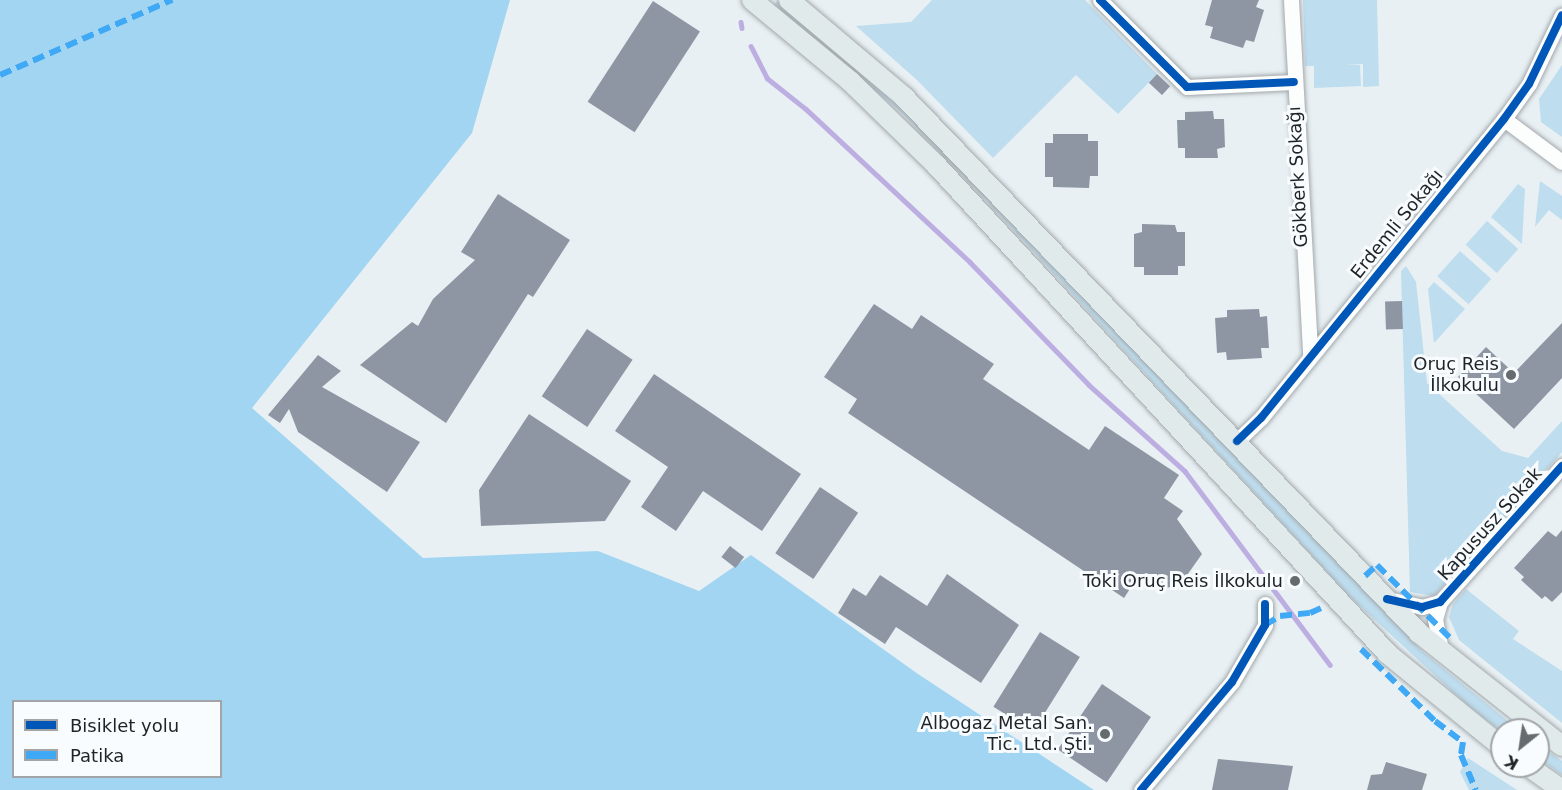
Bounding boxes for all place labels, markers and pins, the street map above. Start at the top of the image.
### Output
place label: Oruç Reis İlkokulu [1413,354,1499,397]
marker: Oruç Reis İlkokulu [1504,368,1518,382]
place label: Toki Oruç Reis İlkokulu [1083,570,1283,592]
marker: Toki Oruç Reis İlkokulu [1288,574,1302,588]
place label: Albogaz Metal San. Tic. Ltd. Şti. [921,713,1093,756]
marker: Albogaz Metal San. Tic. Ltd. Şti. [1098,727,1112,741]

